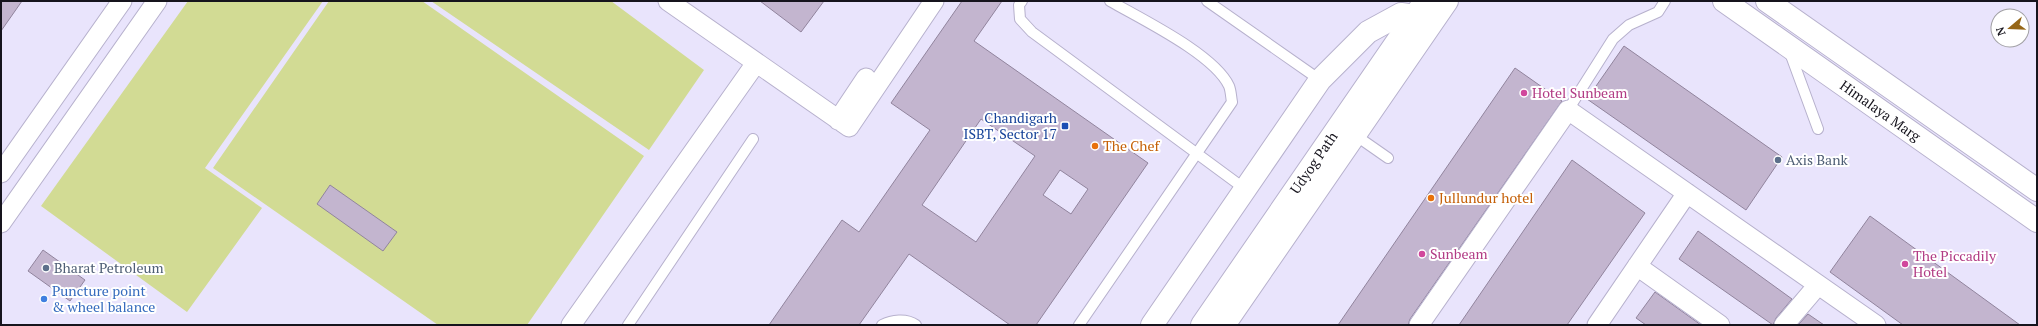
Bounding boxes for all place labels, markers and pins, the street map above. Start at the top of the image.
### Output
place label: Hotel Sunbeam [1532,83,1627,102]
marker: Hotel Sunbeam [1519,88,1529,98]
place label: Chandigarh ISBT, Sector 17 [963,108,1057,143]
marker: Chandigarh ISBT, Sector 17 [1060,121,1070,131]
place label: The Chef [1103,136,1161,155]
marker: The Chef [1090,141,1100,151]
place label: Axis Bank [1786,150,1849,169]
marker: Axis Bank [1773,155,1783,165]
place label: Jullundur hotel [1439,188,1533,207]
marker: Jullundur hotel [1426,193,1436,203]
place label: Sunbeam [1430,244,1488,263]
place label: The Piccadily Hotel [1913,246,1997,281]
marker: Sunbeam [1417,249,1427,259]
place label: Bharat Petroleum [54,258,164,277]
marker: The Piccadily Hotel [1900,259,1910,269]
marker: Bharat Petroleum [41,263,51,273]
place label: Puncture point & wheel balance [52,281,155,316]
marker: Puncture point & wheel balance [39,294,49,304]

